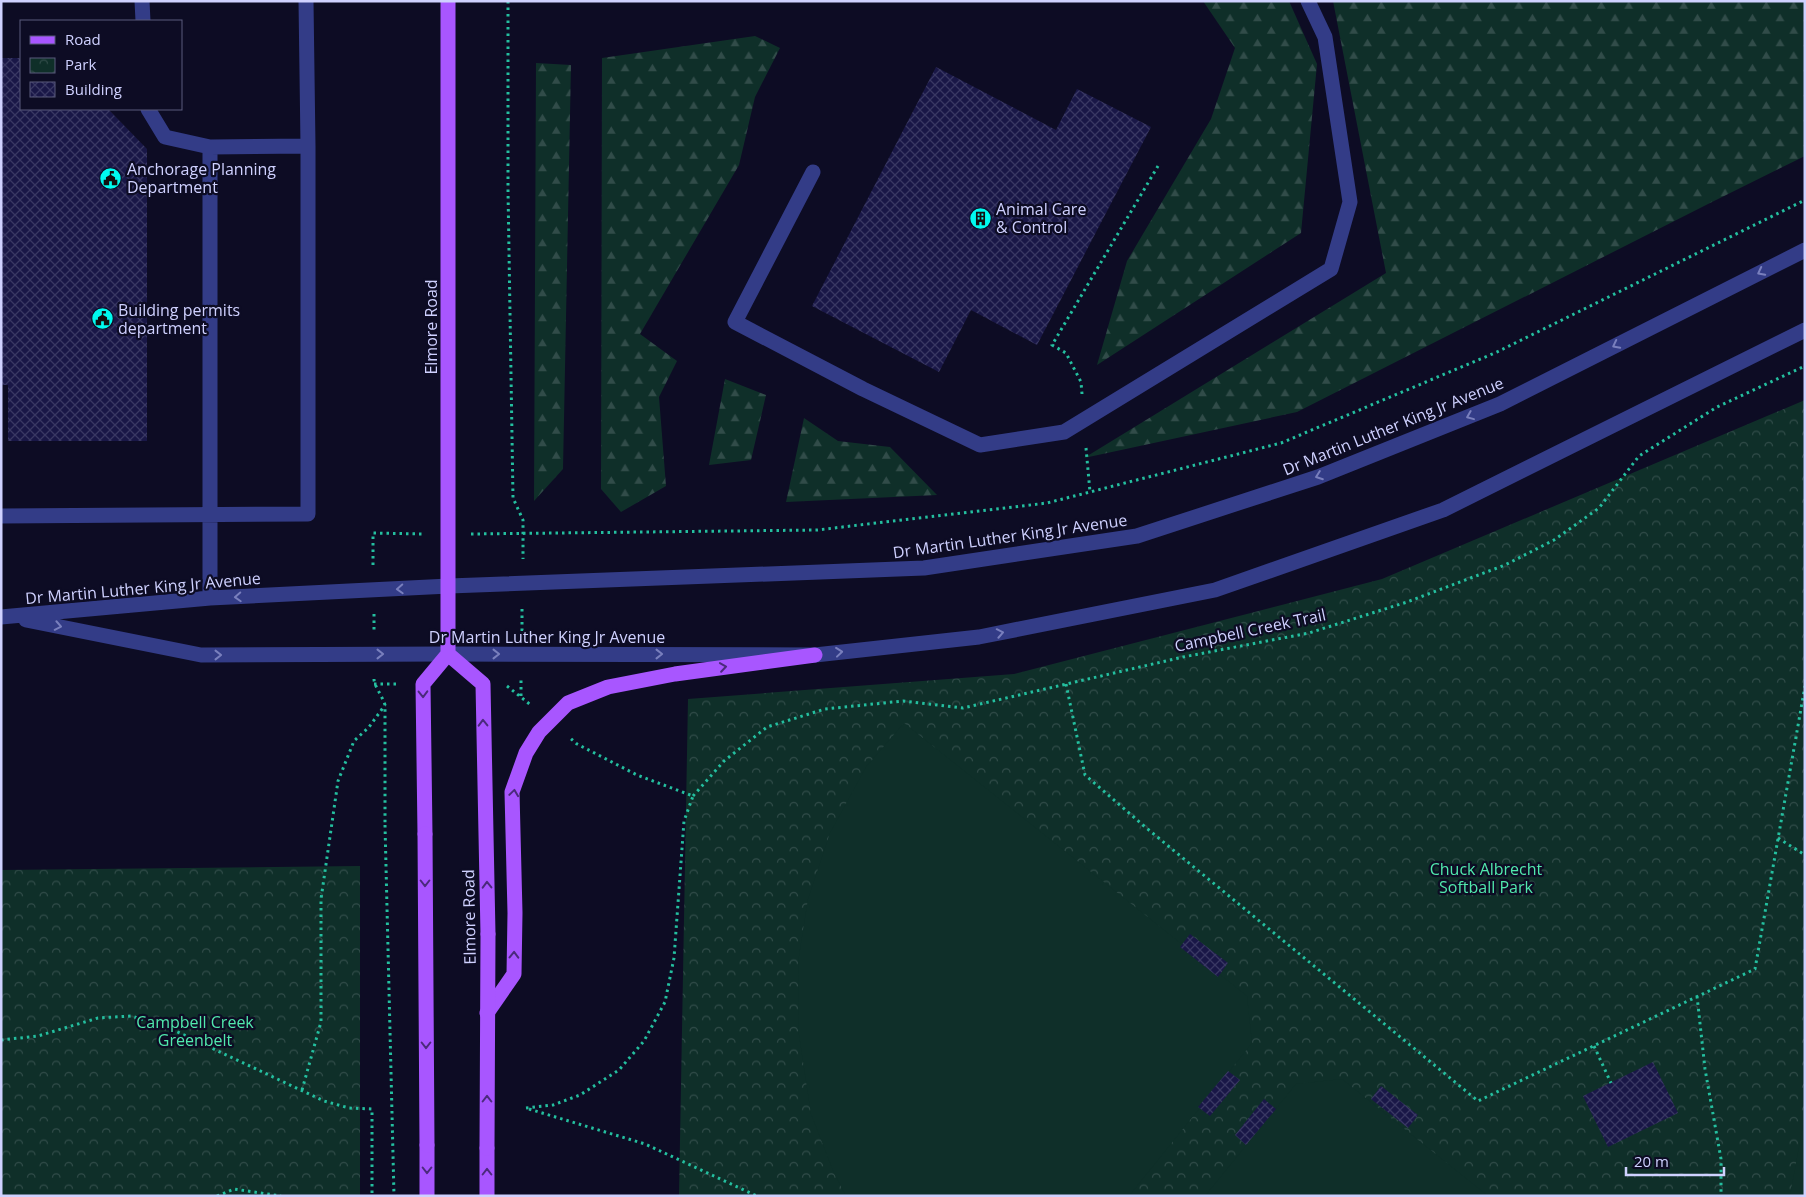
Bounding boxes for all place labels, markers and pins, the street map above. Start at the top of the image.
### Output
place label: Anchorage Planning Department [127,158,276,198]
public building icon: Anchorage Planning Department [99,166,123,190]
place label: Animal Care & Control [996,198,1086,238]
building icon: Animal Care & Control [968,206,992,230]
place label: Building permits department [118,299,240,339]
public building icon: Building permits department [90,307,114,331]

